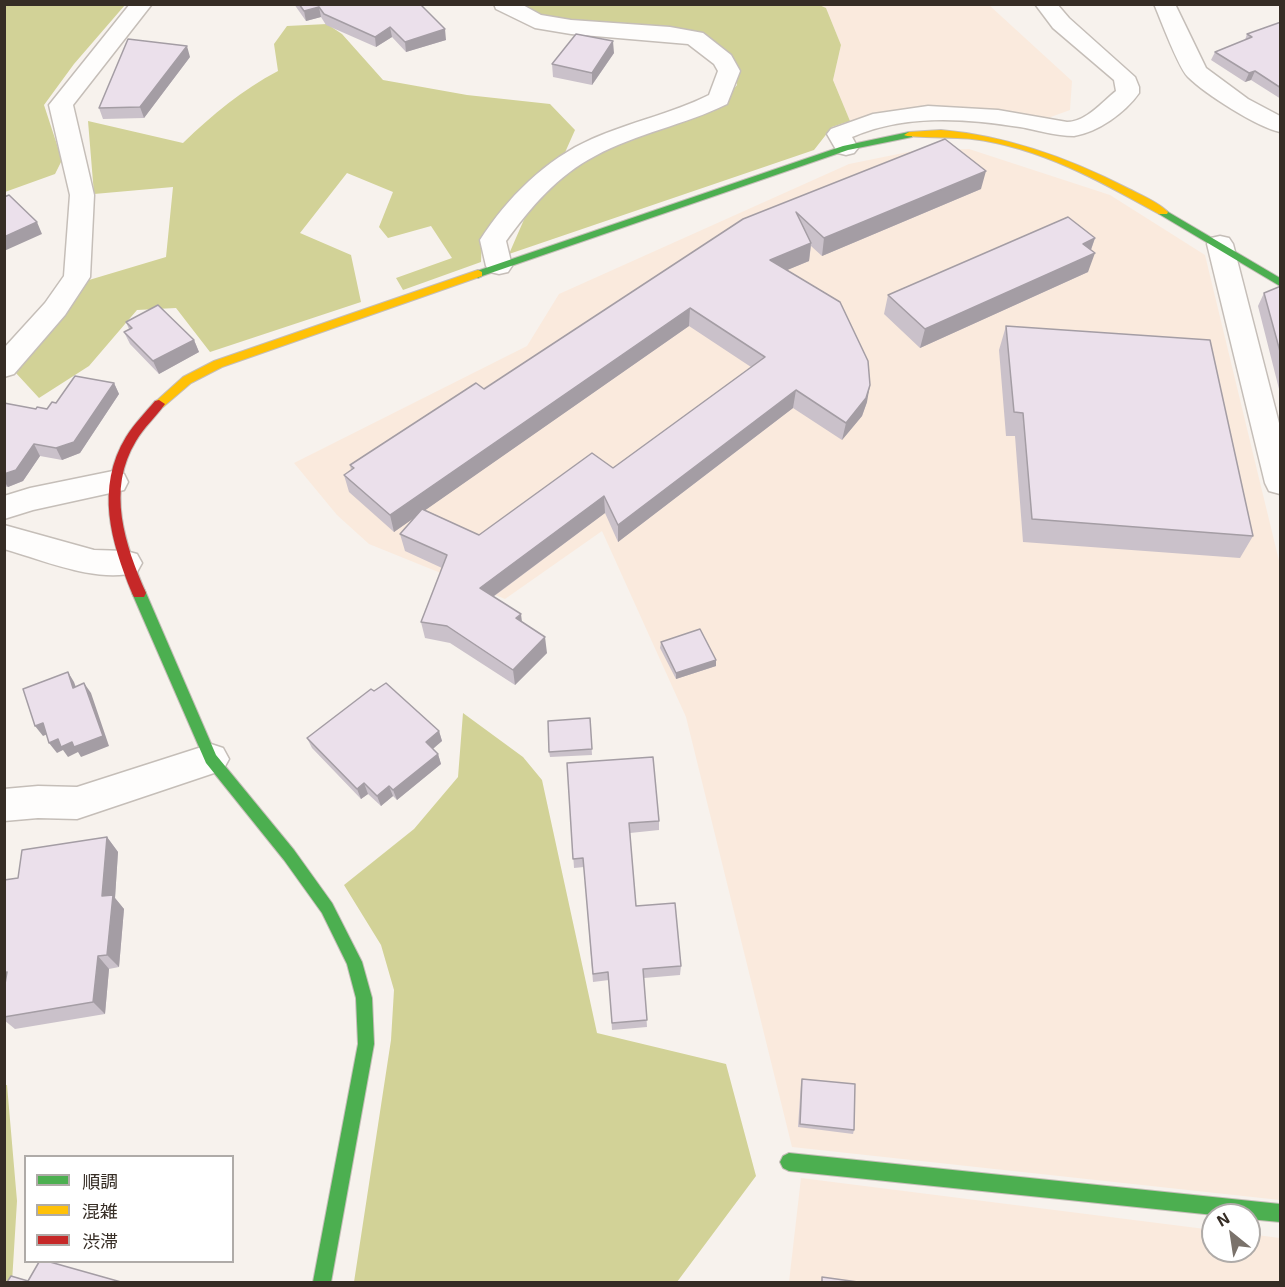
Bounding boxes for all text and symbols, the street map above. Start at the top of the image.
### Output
legend [24,1155,234,1263]
text: 順調 [82,1170,118,1192]
text: 混雑 [82,1200,118,1222]
north arrow [1201,1203,1261,1263]
text: N [1213,1208,1233,1230]
text: 渋滞 [82,1230,118,1252]

